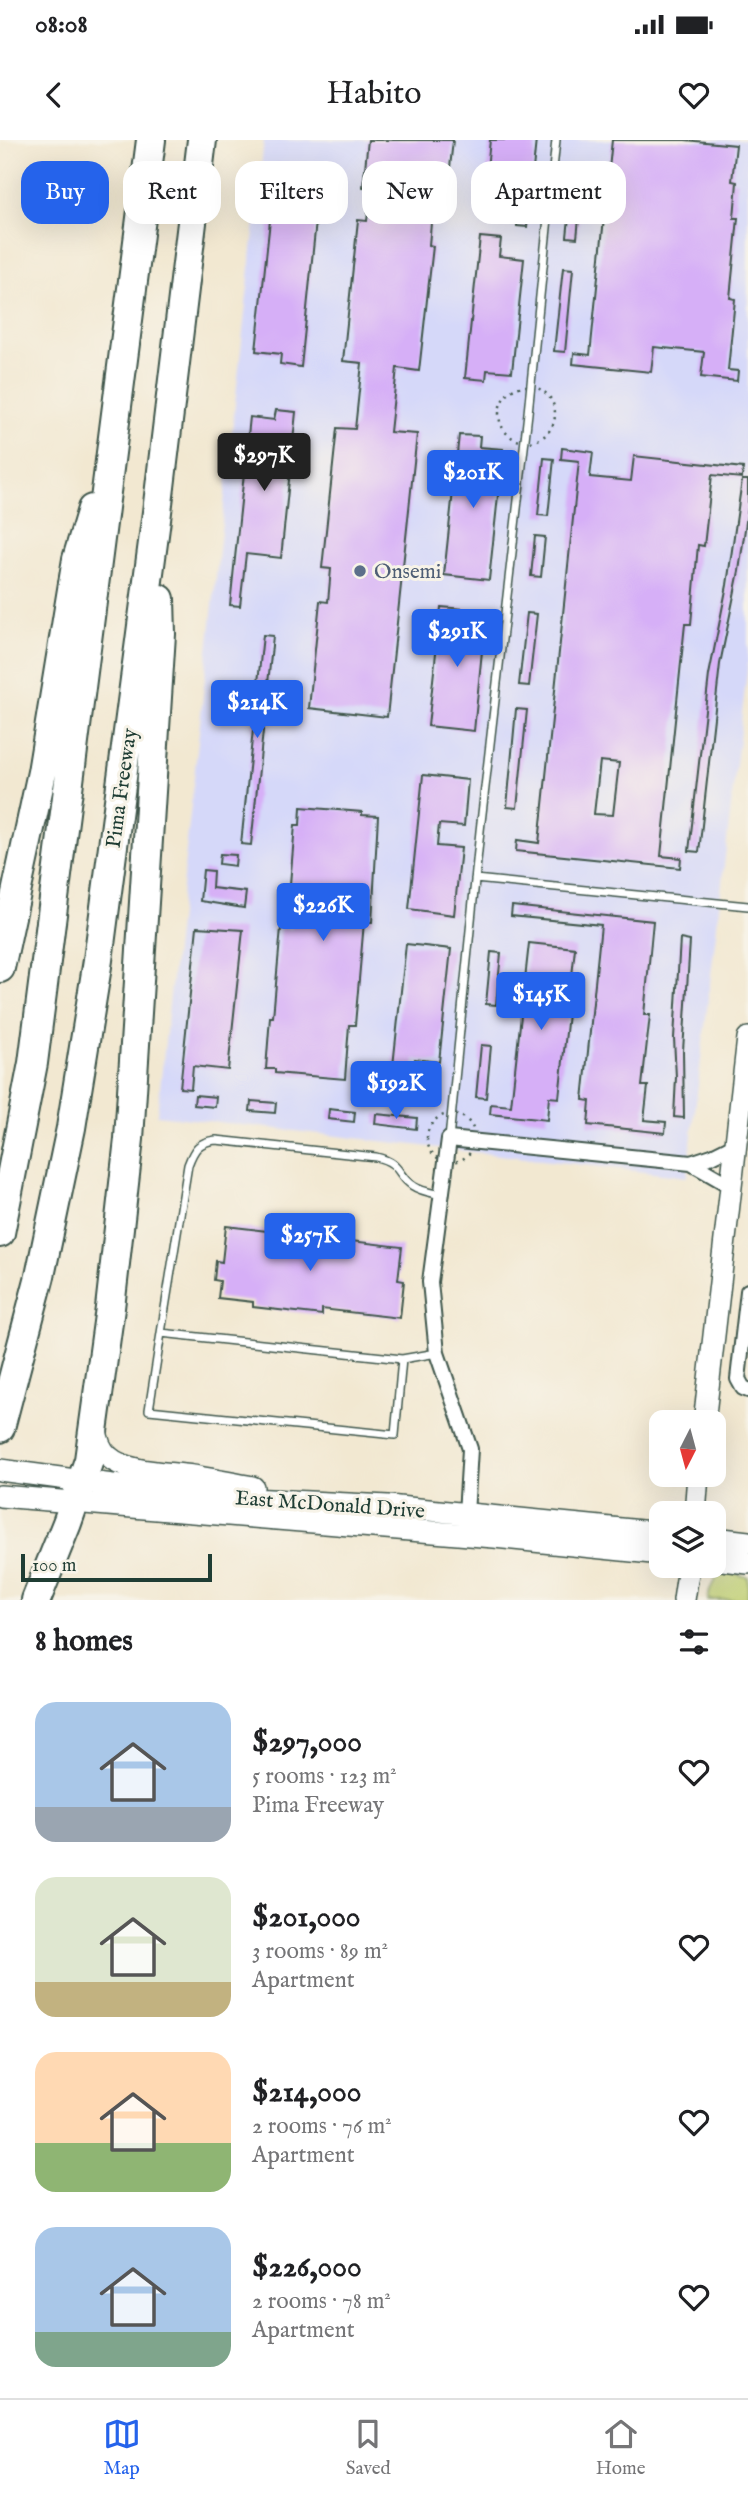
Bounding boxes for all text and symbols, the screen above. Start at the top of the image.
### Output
text: 08:08 [35,8,88,41]
text: Habito [327,74,421,115]
icon: back [35,76,73,114]
icon: heart [675,76,713,114]
chip: Buy [21,161,109,224]
chip: Rent [123,161,221,224]
chip: Filters [235,161,348,224]
chip: New [362,161,457,224]
chip: Apartment [471,161,626,224]
pin: $297K [215,434,313,493]
text: $297K [234,441,294,470]
pin: $201K [424,450,522,510]
text: $201K [443,458,503,487]
place label: Onsemi [374,559,441,586]
marker: Onsemi [352,563,368,579]
pin: $291K [408,610,506,669]
text: $291K [428,617,486,646]
pin: $214K [208,680,306,740]
text: $214K [227,688,287,717]
street label: Pima Freeway [101,726,144,850]
pin: $226K [274,884,372,943]
text: $226K [293,891,353,920]
pin: $145K [492,972,590,1032]
text: $145K [512,980,570,1009]
pin: $192K [347,1062,445,1121]
text: $192K [367,1069,425,1098]
pin: $257K [261,1214,359,1273]
text: $257K [280,1221,340,1250]
north arrow [649,1410,726,1488]
map controls [649,1410,726,1578]
street label: East McDonald Drive [234,1485,426,1526]
button: layers [649,1501,726,1578]
scale bar [21,1551,212,1583]
text: 100 m [32,1554,76,1578]
text: 8 homes [35,1623,133,1661]
icon: filters [675,1623,713,1661]
text: $297,000 [252,1724,362,1762]
icon: home [91,1730,175,1814]
icon: heart [675,1753,713,1791]
text: 5 rooms · 123 m² [252,1762,397,1791]
text: Pima Freeway [252,1791,384,1820]
text: $201,000 [252,1899,361,1937]
icon: home [91,1905,175,1989]
icon: heart [675,1928,713,1966]
text: 3 rooms · 89 m² [252,1937,388,1966]
text: Apartment [252,1966,355,1995]
text: $214,000 [252,2074,362,2112]
icon: home [91,2080,175,2164]
icon: heart [675,2103,713,2141]
text: 2 rooms · 76 m² [252,2112,392,2141]
text: Apartment [252,2141,355,2170]
text: $226,000 [252,2249,362,2287]
icon: home [91,2255,175,2339]
icon: heart [675,2278,713,2316]
text: 2 rooms · 78 m² [252,2287,391,2316]
text: Apartment [252,2316,355,2345]
tab: Map [103,2415,141,2481]
tab: Saved [346,2415,391,2481]
tab: Home [596,2415,645,2481]

